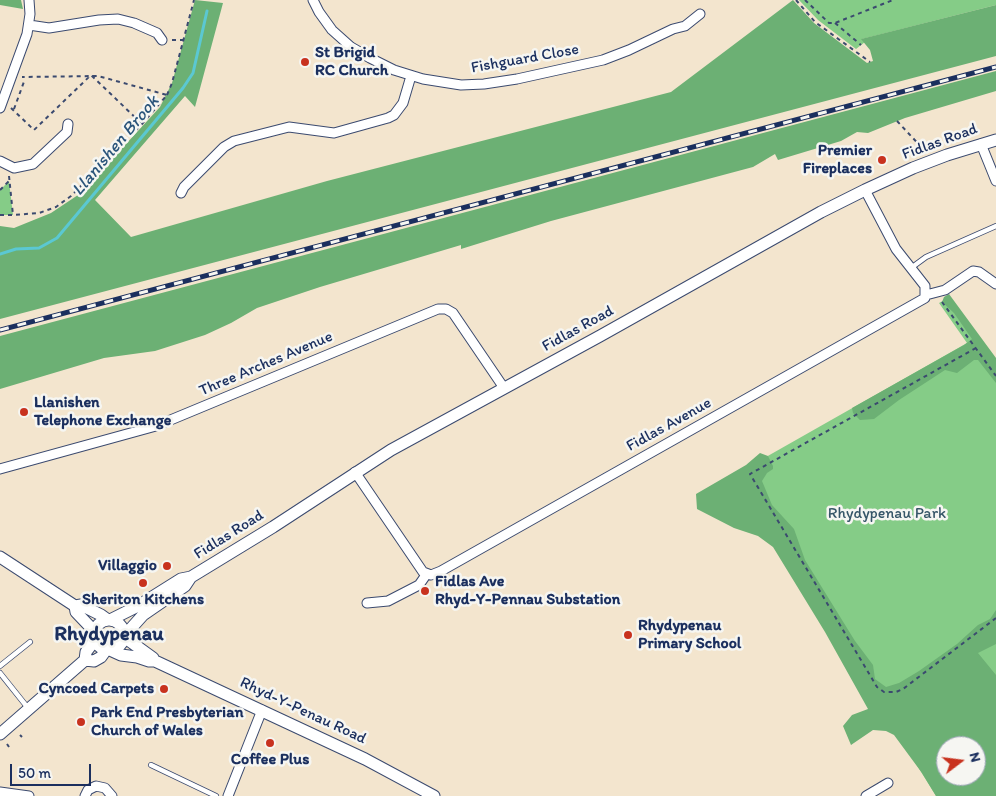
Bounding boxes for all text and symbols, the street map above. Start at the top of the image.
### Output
street label: Fishguard Close [470,40,580,78]
place label: St Brigid RC Church [315,43,388,81]
marker: St Brigid RC Church [299,56,311,68]
water label: Llanishen Brook [68,91,164,201]
street label: Fidlas Road [900,120,980,164]
place label: Premier Fireplaces [803,141,872,179]
marker: Premier Fireplaces [876,154,888,166]
street label: Fidlas Road [539,302,617,356]
street label: Three Arches Avenue [196,327,336,401]
place label: Llanishen Telephone Exchange [34,393,171,431]
street label: Fidlas Avenue [623,394,715,456]
marker: Llanishen Telephone Exchange [18,406,30,418]
park label: Rhydypenau Park [828,504,946,524]
street label: Fidlas Road [190,506,268,564]
place label: Villaggio [98,556,157,576]
marker: Villaggio [161,560,173,572]
place label: Fidlas Ave Rhyd-Y-Pennau Substation [435,572,620,610]
marker: Sheriton Kitchens [137,577,149,589]
marker: Fidlas Ave Rhyd-Y-Pennau Substation [419,585,431,597]
place label: Sheriton Kitchens [82,590,204,610]
place label: Rhydypenau Primary School [638,616,741,654]
district label: Rhydypenau [54,622,164,648]
marker: Rhydypenau Primary School [622,629,634,641]
street label: Rhyd-Y-Penau Road [237,673,369,749]
place label: Cyncoed Carpets [39,679,154,699]
marker: Cyncoed Carpets [158,683,170,695]
place label: Park End Presbyterian Church of Wales [91,703,244,741]
marker: Park End Presbyterian Church of Wales [75,716,87,728]
north arrow [936,736,986,786]
marker: Coffee Plus [264,737,276,749]
place label: Coffee Plus [231,750,309,770]
text: N [966,750,984,764]
scale bar [12,754,94,786]
text: 50 m [18,764,51,782]

